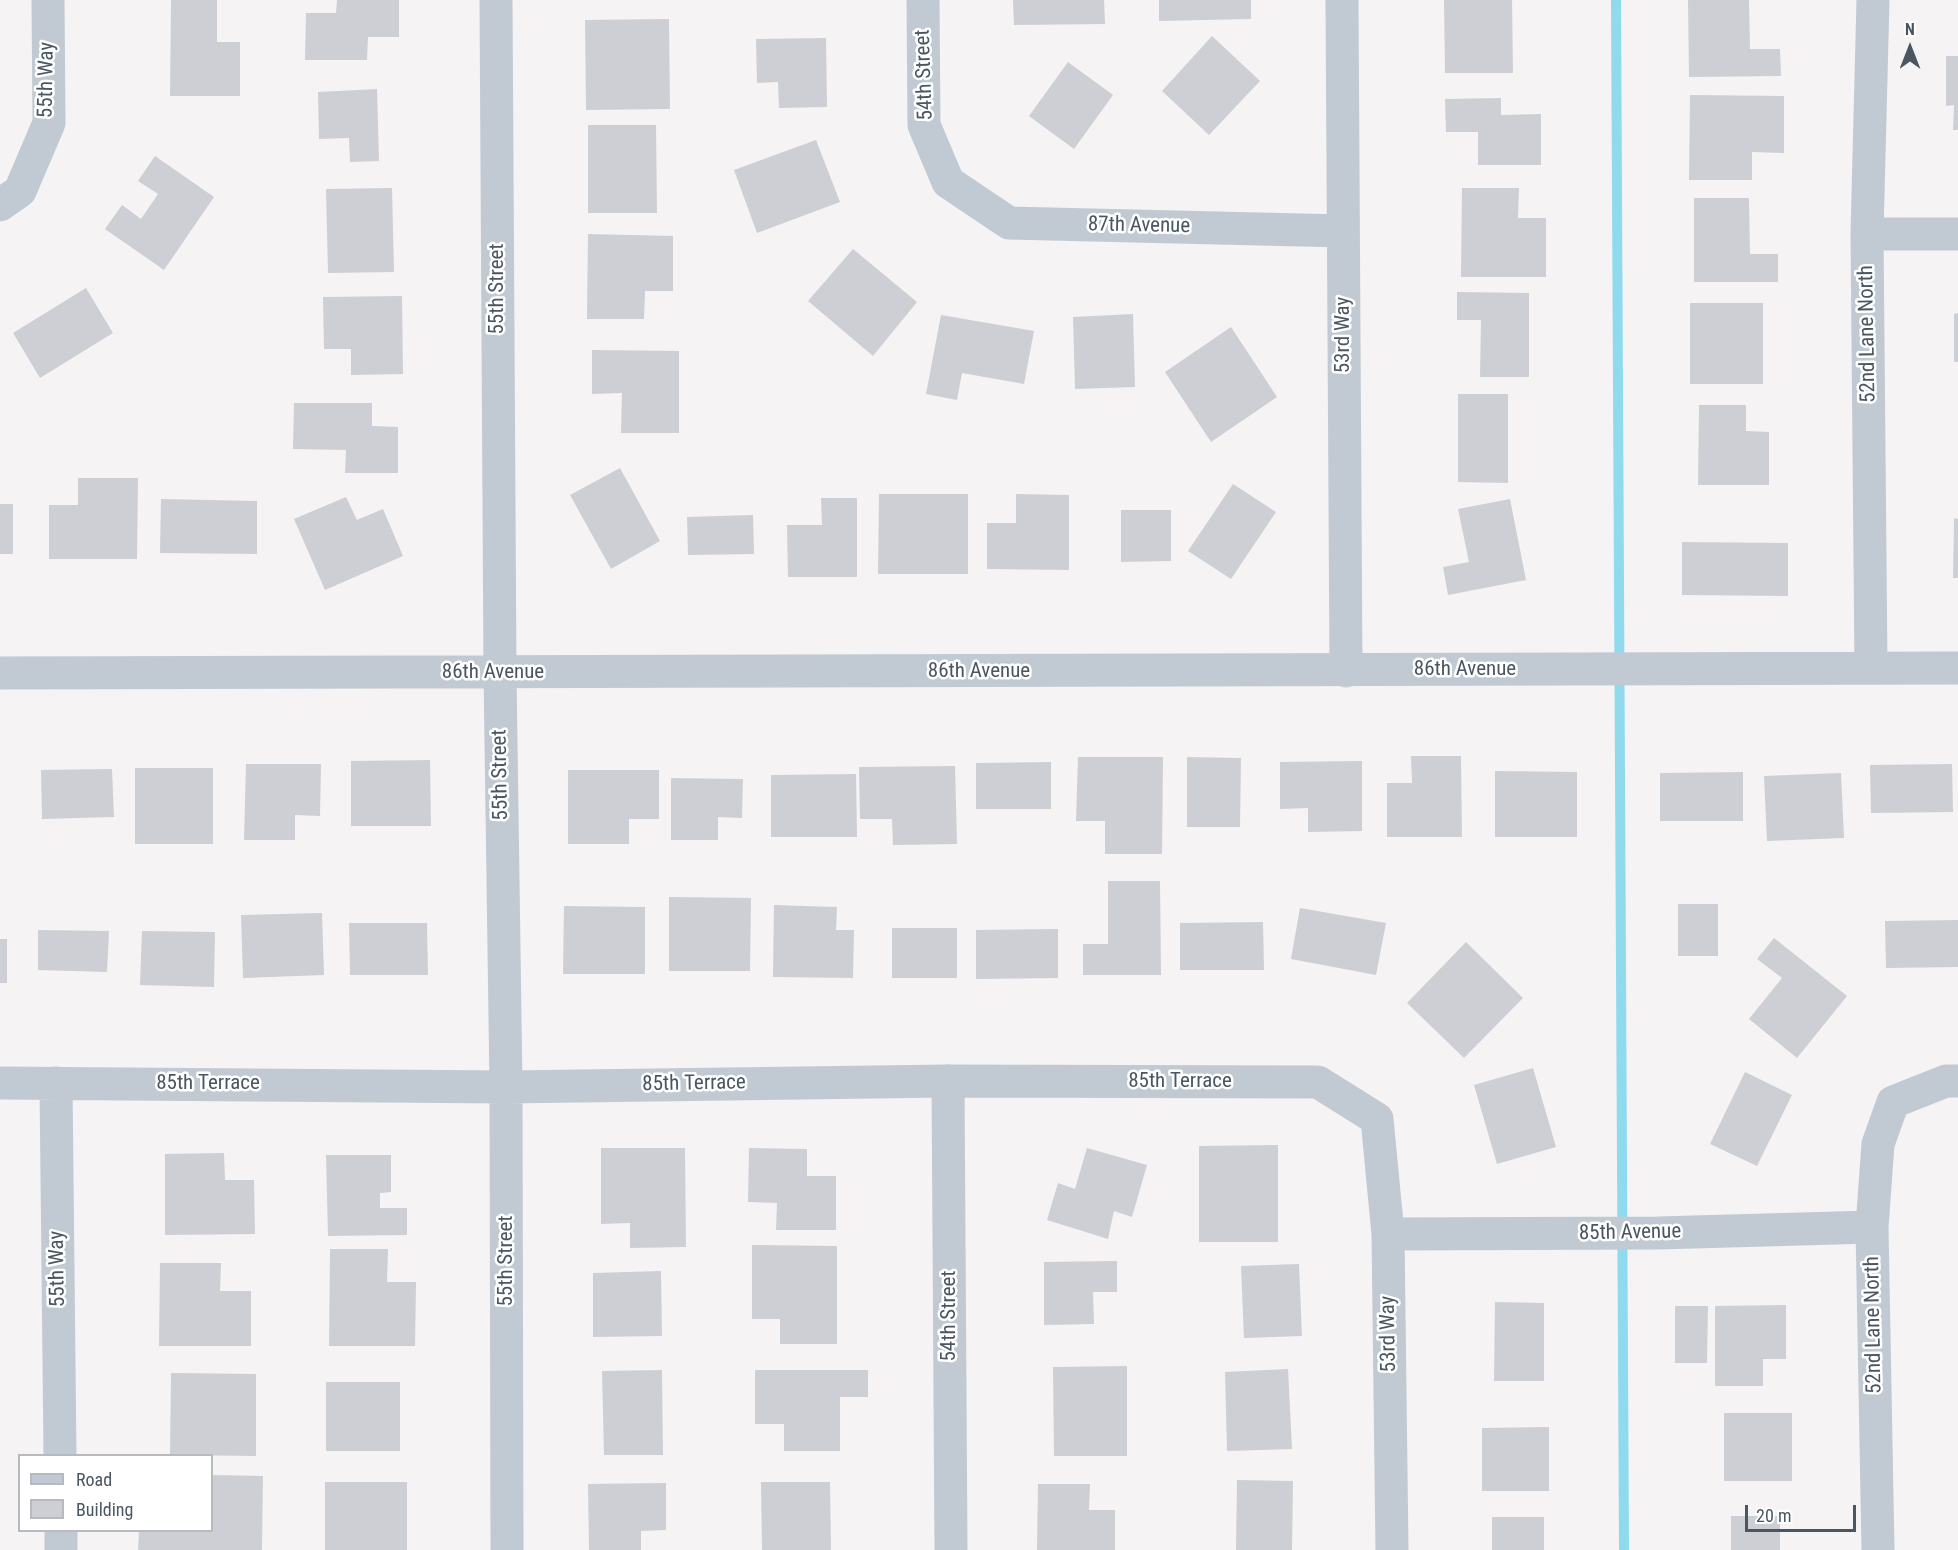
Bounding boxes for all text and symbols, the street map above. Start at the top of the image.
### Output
north arrow [1880,18,1940,78]
text: N [1905,20,1915,39]
street label: 54th Street [911,29,939,121]
street label: 55th Way [34,42,60,118]
street label: 87th Avenue [1088,213,1190,239]
street label: 55th Street [485,243,511,335]
street label: 52nd Lane North [1854,265,1882,403]
street label: 53rd Way [1331,297,1357,373]
street label: 86th Avenue [1414,657,1516,683]
street label: 86th Avenue [928,659,1030,685]
street label: 86th Avenue [442,660,544,686]
street label: 55th Street [488,729,514,821]
street label: 85th Terrace [1128,1069,1232,1095]
street label: 85th Terrace [642,1070,746,1098]
street label: 85th Terrace [156,1071,260,1097]
street label: 55th Street [494,1215,520,1307]
street label: 85th Avenue [1579,1220,1681,1246]
street label: 55th Way [45,1231,71,1307]
street label: 52nd Lane North [1860,1256,1888,1394]
street label: 54th Street [937,1270,963,1362]
street label: 53rd Way [1376,1296,1402,1372]
legend [18,1454,213,1532]
text: Road [76,1469,112,1490]
scale bar [1748,1493,1859,1531]
text: Building [76,1499,133,1520]
text: 20 m [1756,1505,1791,1526]

